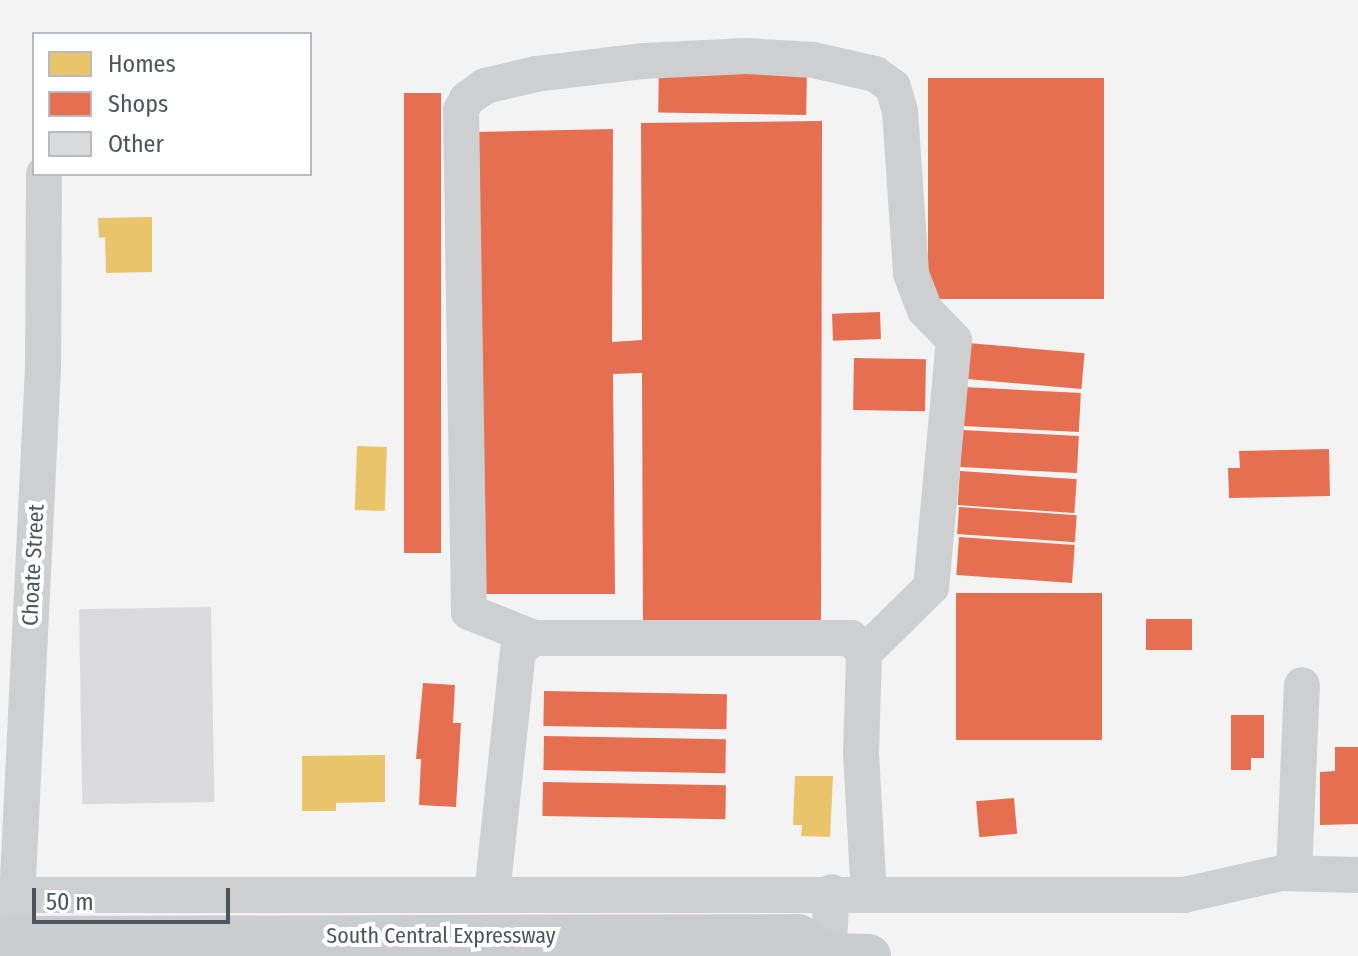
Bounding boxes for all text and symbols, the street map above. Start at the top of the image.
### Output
legend [32,32,312,176]
text: Homes [108,50,176,78]
text: Shops [108,90,168,118]
text: Other [108,130,164,158]
street label: Choate Street [17,504,49,626]
scale bar [36,872,234,922]
text: 50 m [46,888,94,916]
street label: South Central Expressway [326,923,556,949]

